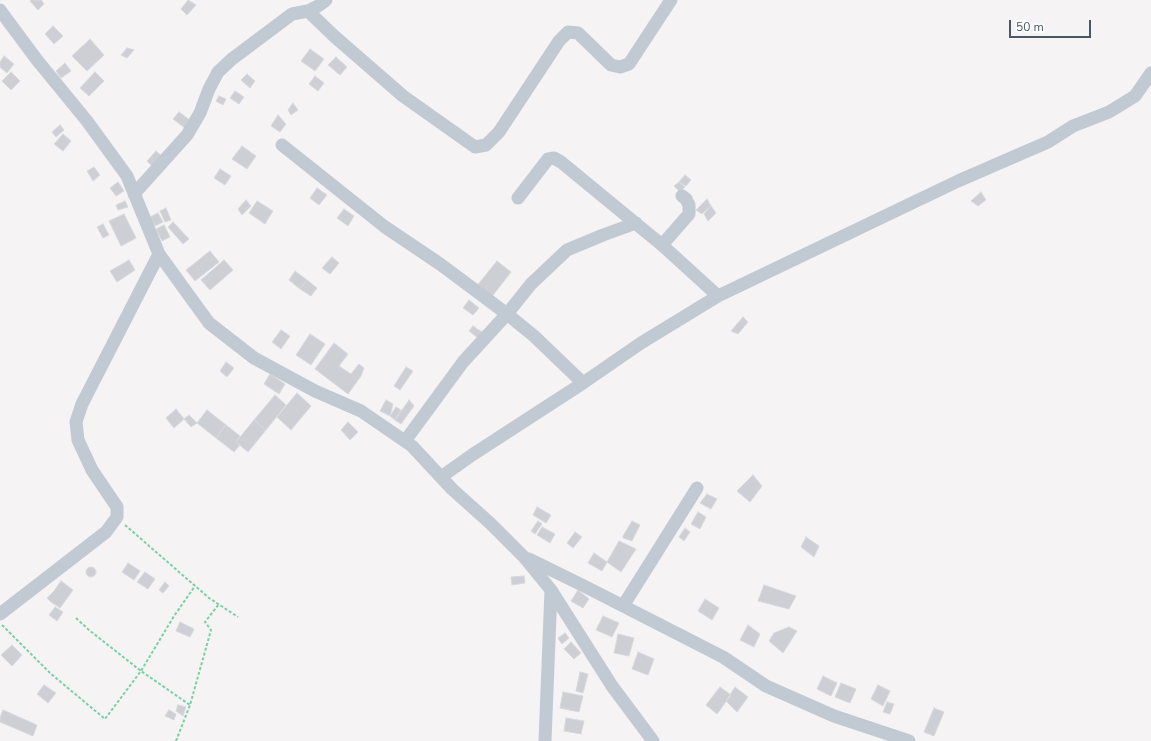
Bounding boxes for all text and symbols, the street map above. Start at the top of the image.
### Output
scale bar [1011,12,1093,38]
text: 50 m [1016,19,1044,35]

